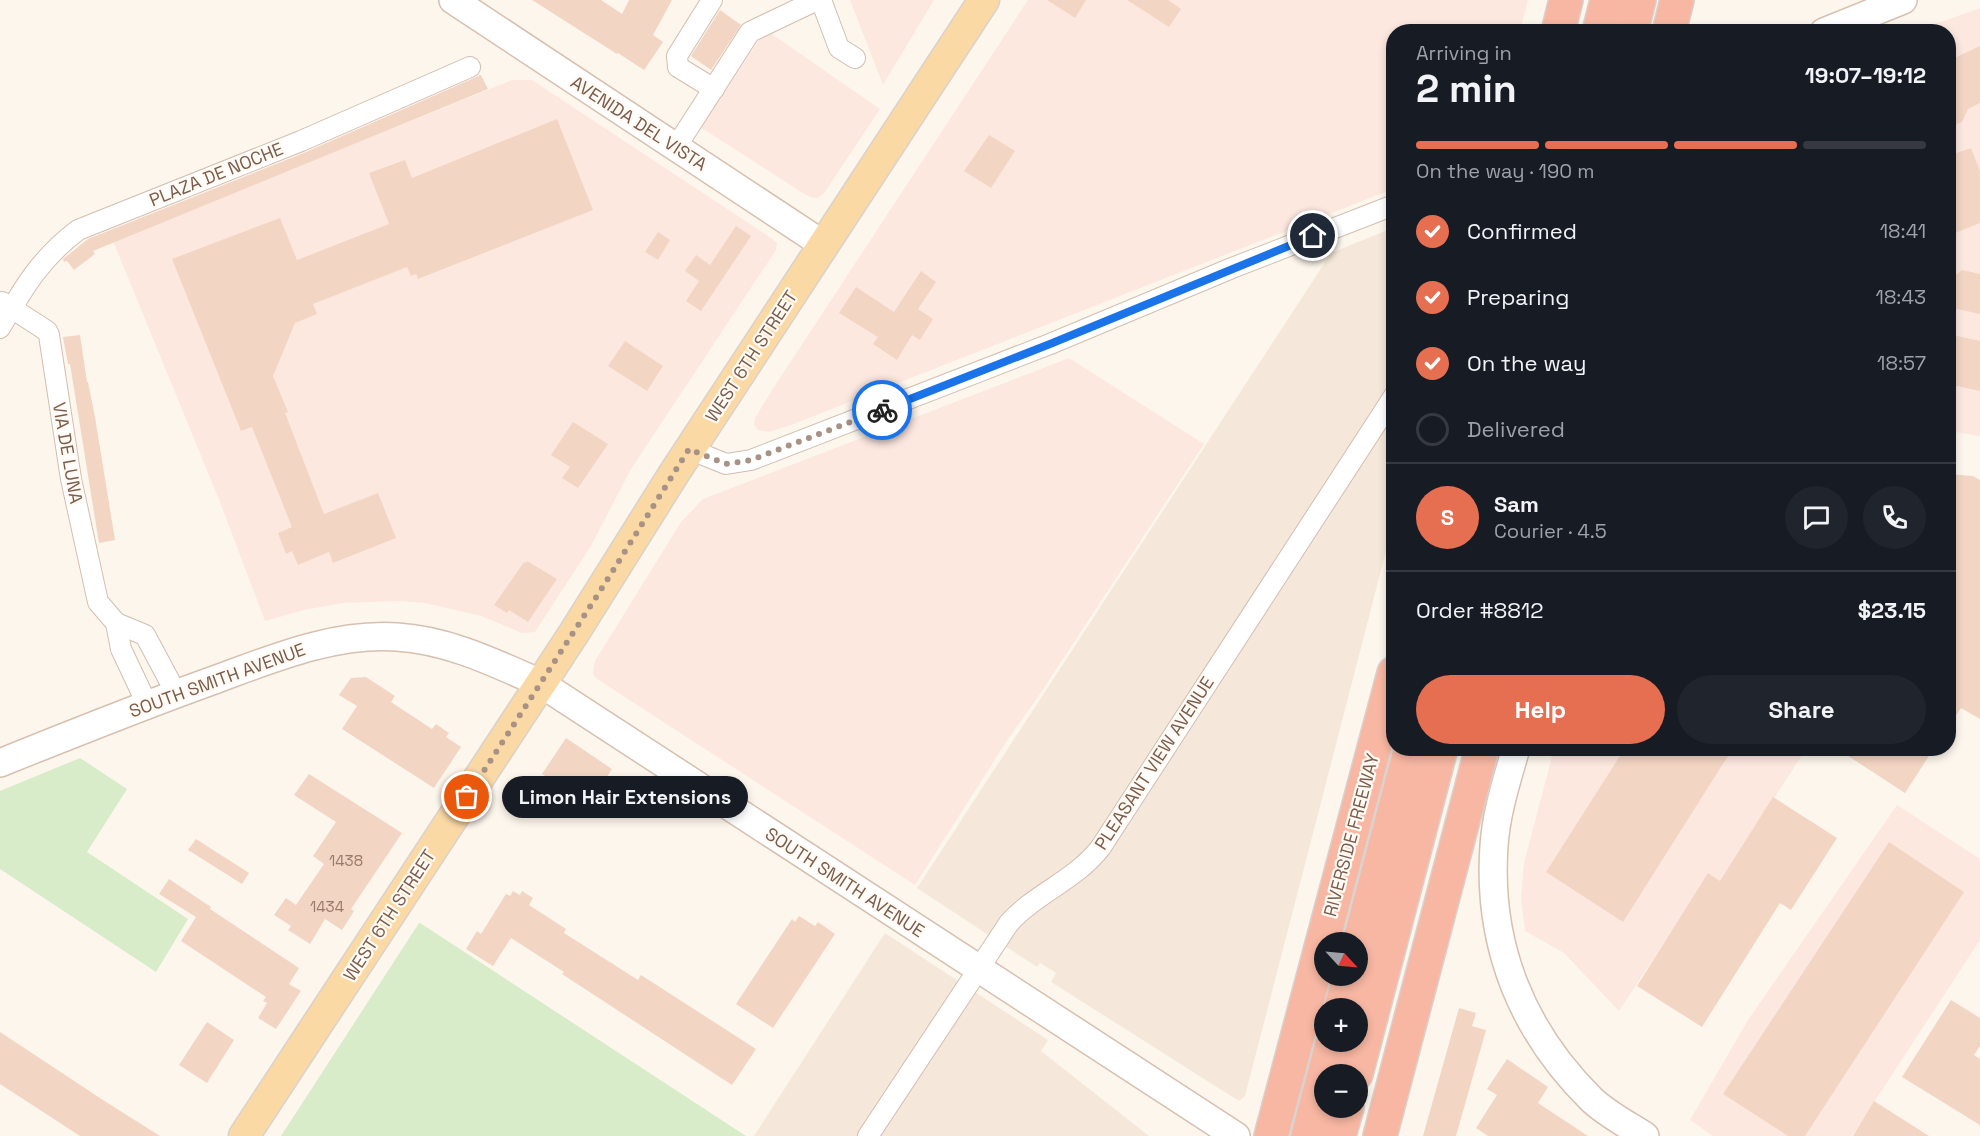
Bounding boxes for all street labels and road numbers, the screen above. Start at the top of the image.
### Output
street label: AVENIDA DEL VISTA [567,70,711,176]
street label: PLAZA DE NOCHE [146,137,286,211]
street label: WEST 6TH STREET [700,285,802,426]
street label: VIA DE LUNA [48,400,88,506]
street label: SOUTH SMITH AVENUE [126,637,308,723]
street label: PLEASANT VIEW AVENUE [1089,672,1219,854]
street label: RIVERSIDE FREEWAY [1318,751,1384,919]
street label: SOUTH SMITH AVENUE [761,822,929,942]
street label: WEST 6TH STREET [338,844,440,985]

